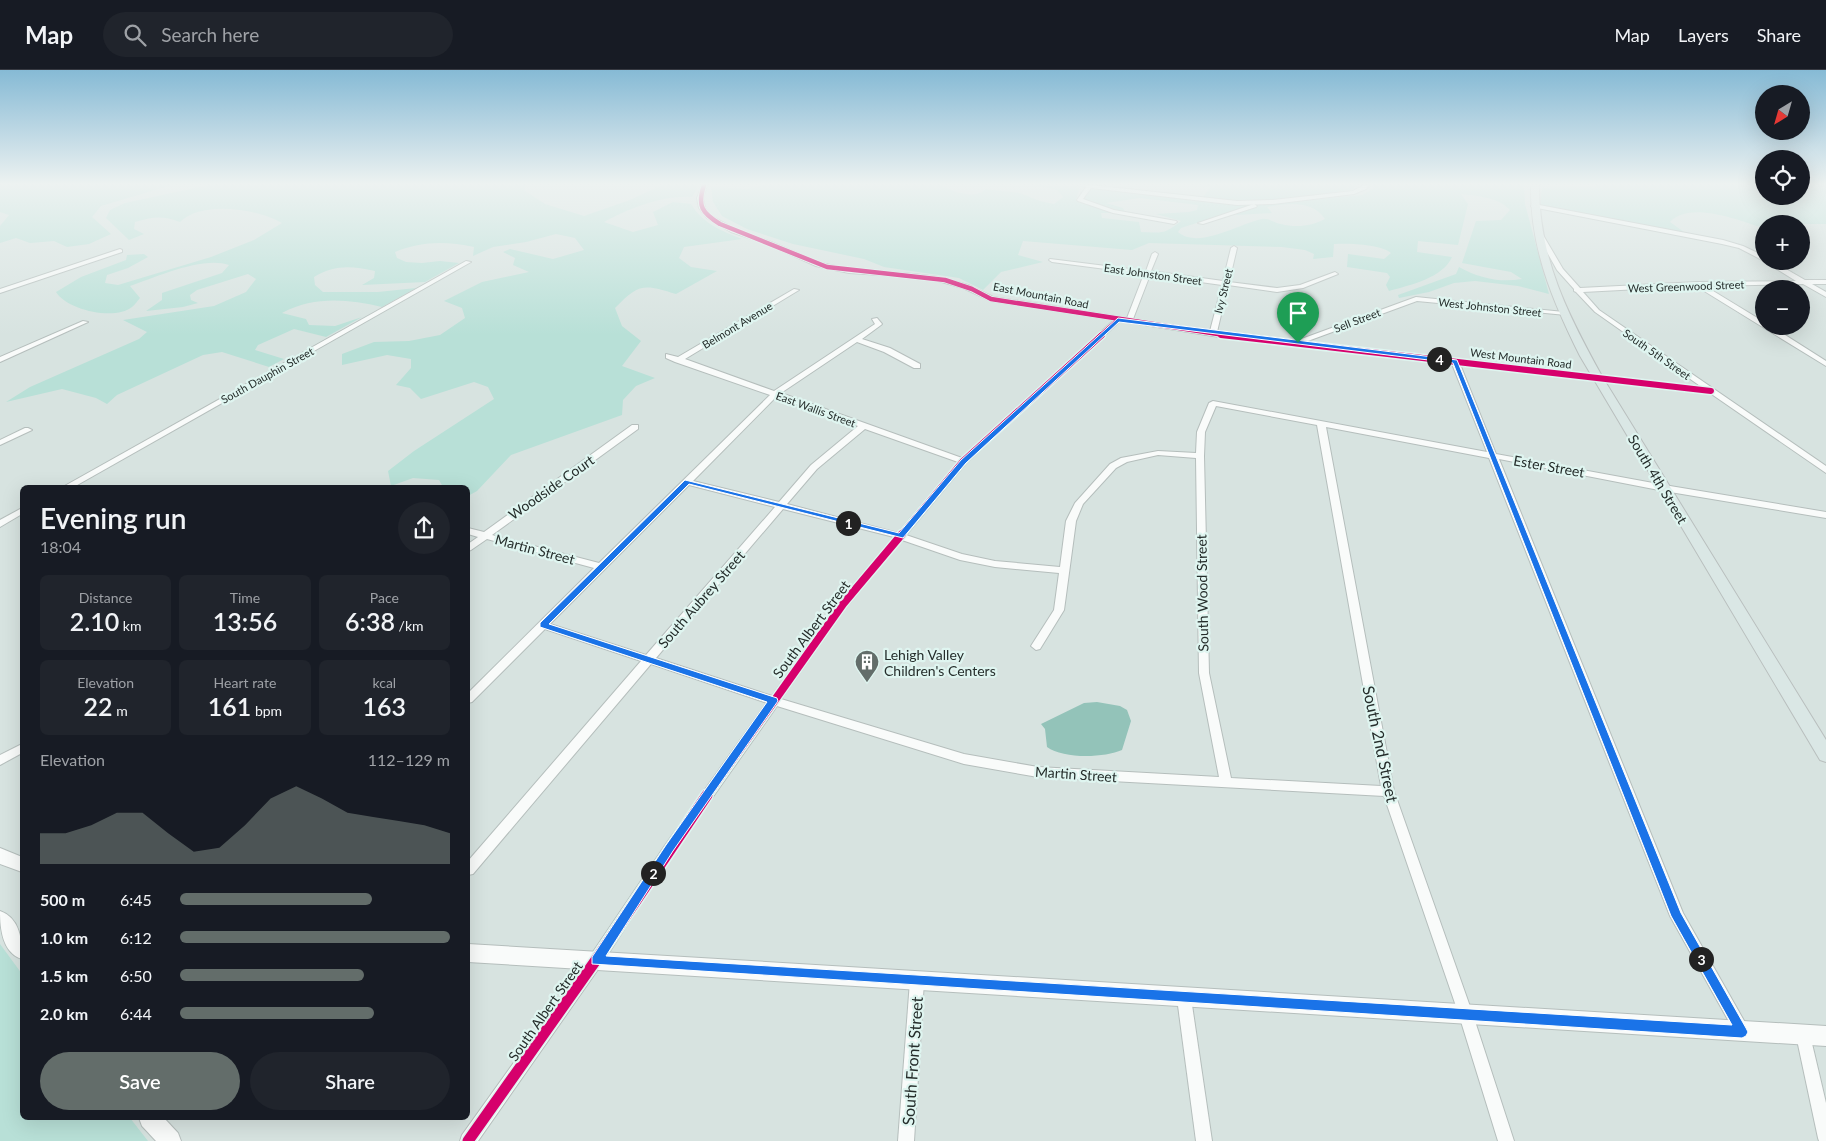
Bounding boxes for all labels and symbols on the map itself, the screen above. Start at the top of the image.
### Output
north arrow [1755,85,1810,140]
street label: East Johnston Street [1103,261,1203,287]
street label: Ivy Street [1211,267,1235,315]
street label: West Greenwood Street [1628,277,1745,295]
street label: East Mountain Road [992,279,1090,311]
pin [1277,292,1319,343]
street label: West Johnston Street [1438,295,1542,319]
street label: Belmont Avenue [700,299,775,351]
street label: Sell Street [1332,305,1382,335]
street label: South 5th Street [1621,326,1693,382]
street label: South Dauphin Street [218,344,316,406]
street label: West Mountain Road [1470,345,1572,371]
pin: 4 [1426,346,1452,372]
street label: East Wallis Street [774,389,858,429]
street label: South 4th Street [1625,431,1691,527]
street label: Woodside Court [505,451,597,523]
street label: Ester Street [1512,451,1586,481]
pin: 1 [836,510,860,536]
street label: Martin Street [493,530,577,568]
street label: South Wood Street [1192,534,1212,652]
street label: South Aubrey Street [654,547,748,651]
street label: South Albert Street [769,577,853,681]
place label: Lehigh Valley Children's Centers [884,646,996,679]
building icon: Lehigh Valley Children's Centers [854,649,880,683]
street label: South 2nd Street [1359,684,1403,804]
street label: Martin Street [1035,763,1117,785]
pin: 2 [640,860,666,886]
pin: 3 [1688,946,1714,972]
street label: South Albert Street [504,958,586,1064]
street label: South Front Street [898,996,926,1126]

